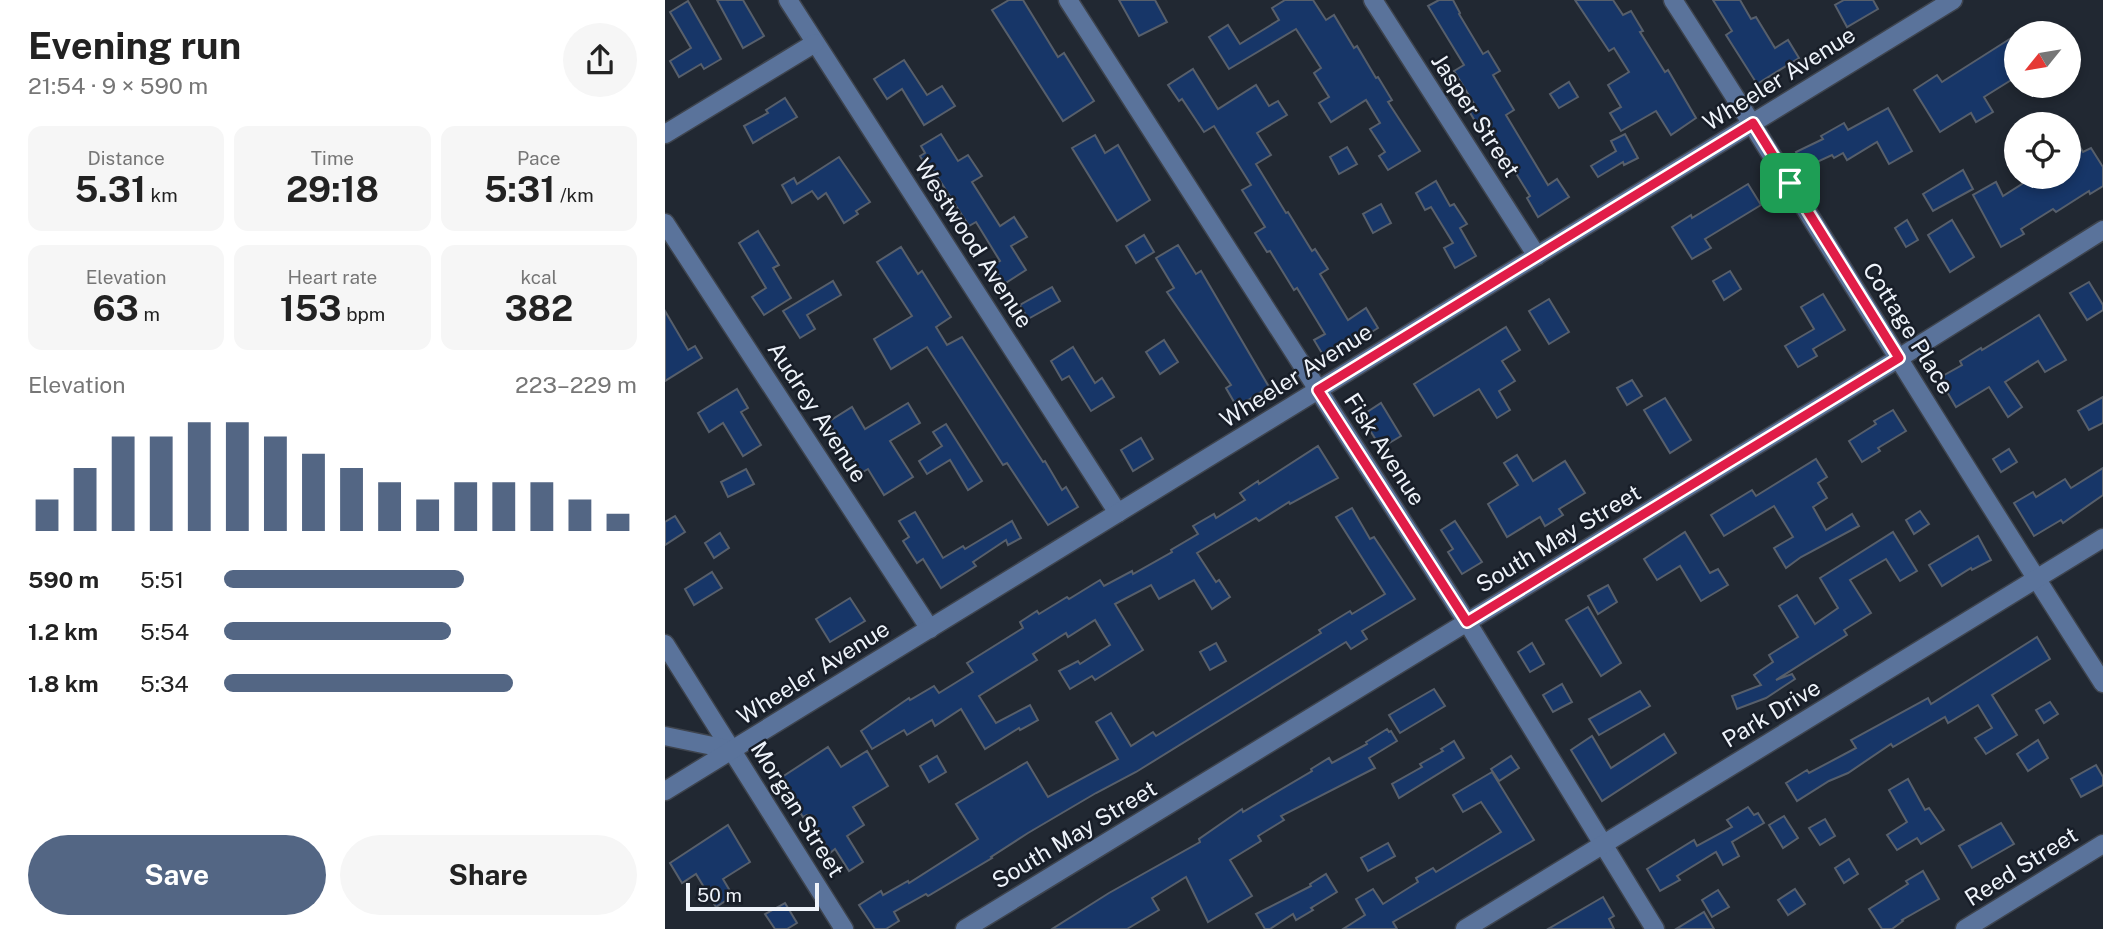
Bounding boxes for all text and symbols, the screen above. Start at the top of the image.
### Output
street label: Wheeler Avenue [1698,20,1860,136]
north arrow [2004,21,2081,98]
map controls [2004,21,2081,189]
text: Evening run [28,23,241,68]
button: share [563,23,637,97]
street label: Jasper Street [1426,48,1526,182]
text: 21:54 · 9 × 590 m [28,72,208,99]
button: locate [2004,112,2081,189]
text: Distance [88,147,165,169]
text: Time [311,147,354,169]
text: Pace [517,147,561,169]
street label: Westwood Avenue [909,153,1039,333]
pin [1760,153,1820,213]
icon: arrive [1771,164,1809,202]
text: 5.31 [75,169,146,210]
text: 29:18 [286,169,379,210]
text: 5:31 [484,169,555,210]
text: km [146,184,178,206]
text: /km [555,184,594,206]
street label: Cottage Place [1858,257,1960,399]
text: Elevation [86,266,166,288]
text: Heart rate [288,266,377,288]
text: kcal [520,266,557,288]
text: 63 [92,288,139,329]
text: 153 [280,288,342,329]
text: 382 [504,288,573,329]
text: m [139,303,160,325]
text: bpm [342,303,385,325]
street label: Wheeler Avenue [1215,317,1377,433]
street label: Audrey Avenue [763,337,873,487]
text: Elevation [28,371,126,398]
text: 223–229 m [515,371,637,398]
street label: Fisk Avenue [1339,388,1431,510]
street label: South May Street [1471,478,1645,598]
text: 590 m [28,566,99,593]
text: 5:51 [140,566,184,593]
street label: Wheeler Avenue [732,614,894,730]
text: 1.2 km [28,618,98,645]
text: 5:54 [140,618,189,645]
text: 1.8 km [28,670,99,697]
text: 5:34 [140,670,189,697]
street label: Park Drive [1717,673,1825,753]
street label: Morgan Street [746,736,850,882]
street label: South May Street [987,774,1161,894]
street label: Reed Street [1960,821,2082,911]
button: Save [28,835,326,915]
button: Share [340,835,637,915]
scale bar [686,880,819,912]
text: 50 m [697,884,742,906]

